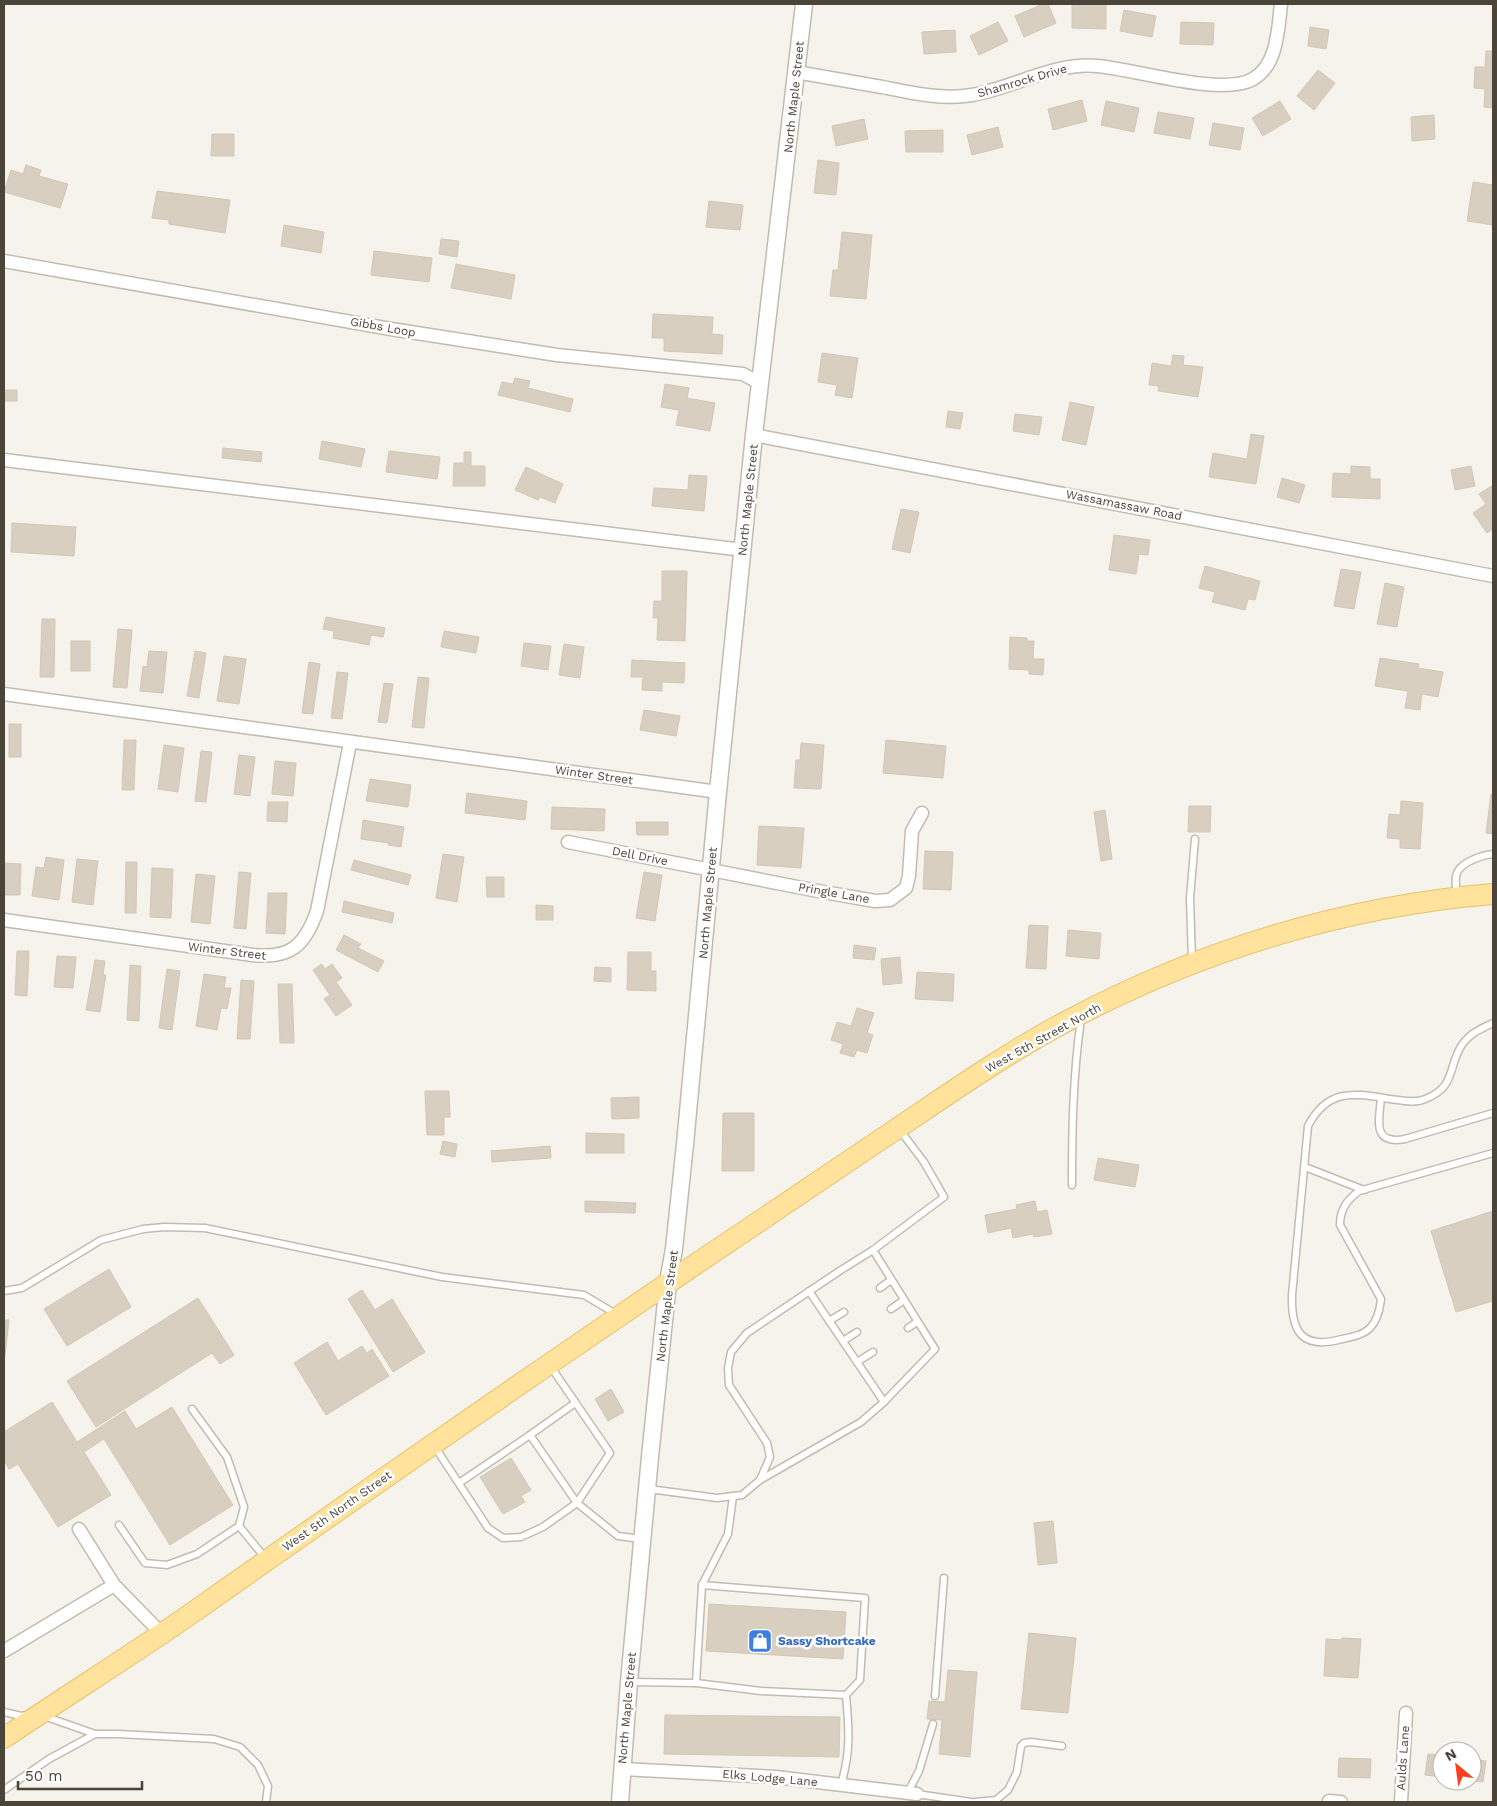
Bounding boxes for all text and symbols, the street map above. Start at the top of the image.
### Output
street label: North Maple Street [781,40,807,154]
street label: Shamrock Drive [976,62,1068,100]
street label: Gibbs Loop [349,314,417,340]
street label: North Maple Street [735,443,761,557]
street label: Wassamassaw Road [1065,487,1183,523]
street label: Winter Street [554,763,634,787]
street label: Dell Drive [611,844,669,868]
street label: North Maple Street [696,846,720,960]
street label: Pringle Lane [797,880,871,906]
street label: Winter Street [187,939,267,963]
street label: West 5th Street North [983,1000,1103,1076]
street label: North Maple Street [653,1249,681,1363]
street label: West 5th North Street [280,1468,394,1554]
shop icon: Sassy Shortcake [747,1628,773,1654]
place label: Sassy Shortcake [778,1634,876,1648]
street label: North Maple Street [615,1651,639,1765]
street label: Aulds Lane [1394,1725,1412,1791]
north arrow [1432,1741,1482,1791]
text: N [1442,1745,1459,1764]
scale bar [18,1758,141,1790]
text: 50 m [25,1767,62,1785]
street label: Elks Lodge Lane [722,1767,818,1789]

